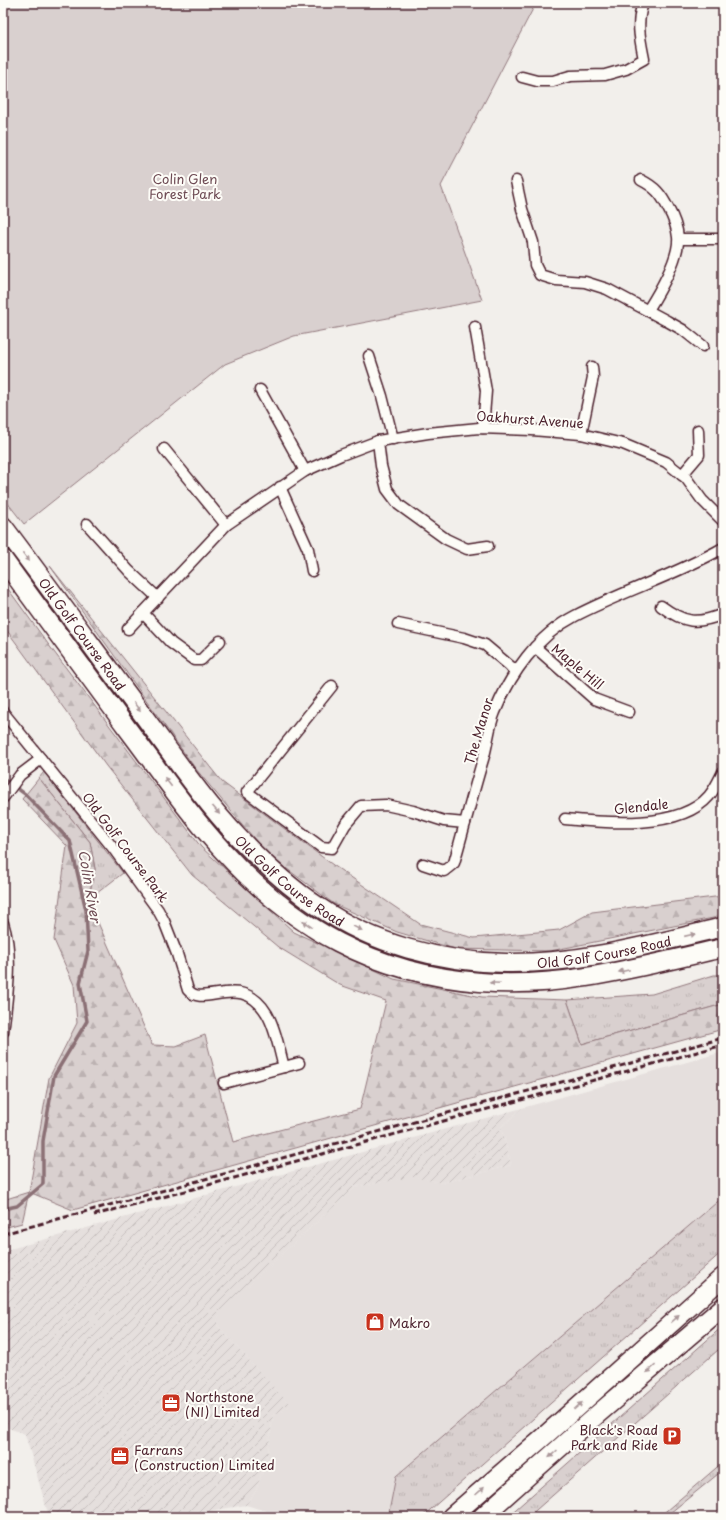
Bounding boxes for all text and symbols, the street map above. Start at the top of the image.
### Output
park label: Colin Glen Forest Park [149,169,221,203]
street label: Oakhurst Avenue [476,406,584,432]
one-way arrow [22,552,31,563]
street label: Old Golf Course Road [35,573,131,694]
street label: Maple Hill [548,639,608,693]
street label: The Manor [459,694,497,767]
one-way arrow [133,701,141,712]
one-way arrow [164,776,172,787]
street label: Old Golf Course Park [78,788,174,906]
street label: Glendale [613,794,669,818]
one-way arrow [211,805,220,815]
street label: Old Golf Course Road [231,830,348,930]
water label: Colin River [73,848,107,926]
one-way arrow [301,920,312,928]
one-way arrow [352,925,363,932]
street label: Old Golf Course Road [536,930,673,972]
one-way arrow [684,931,696,937]
one-way arrow [618,968,630,974]
one-way arrow [488,980,501,986]
shop icon: Makro [364,1311,386,1333]
place label: Makro [389,1313,430,1332]
one-way arrow [670,1314,680,1324]
one-way arrow [646,1365,657,1374]
place label: Northstone (NI) Limited [185,1387,260,1421]
office icon: Northstone (NI) Limited [160,1392,182,1414]
one-way arrow [573,1401,583,1411]
place label: Black's Road Park and Ride [571,1420,658,1454]
parking icon: Black's Road Park and Ride [661,1425,683,1447]
place label: Farrans (Construction) Limited [134,1440,275,1474]
office icon: Farrans (Construction) Limited [109,1445,131,1467]
one-way arrow [548,1449,558,1459]
one-way arrow [475,1487,486,1496]

